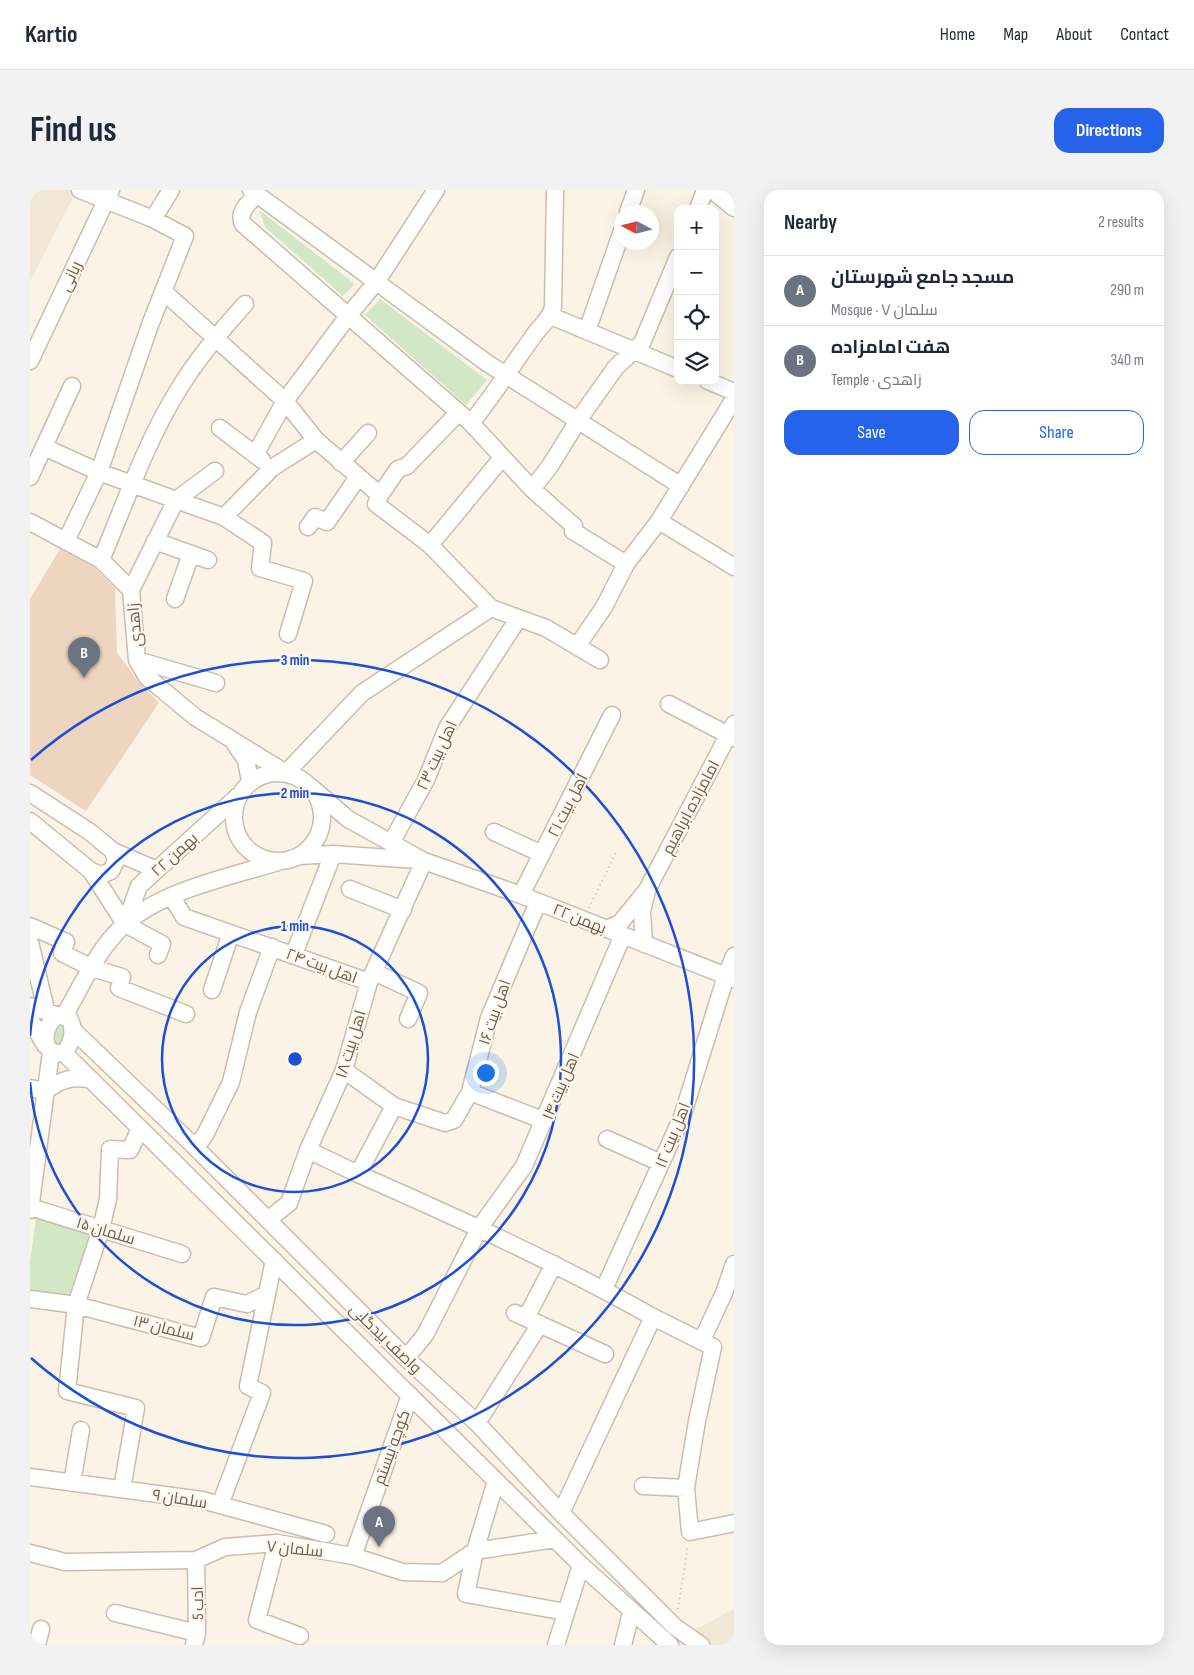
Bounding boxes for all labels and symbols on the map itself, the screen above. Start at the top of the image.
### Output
north arrow [614,205,659,250]
street label: ربانی [56,258,87,295]
street label: زاهدی [124,602,147,648]
pin: B [68,637,100,678]
text: 3 min [281,651,309,670]
street label: اهل بیت ۲۳ [413,718,462,793]
street label: امامزاده ابراهیم [659,757,725,859]
street label: اهل بیت ۲۱ [544,771,592,841]
text: 2 min [281,784,309,803]
street label: ۲۲ بهمن [148,829,202,881]
street label: ۲۲ بهمن [550,900,609,939]
text: 1 min [281,917,309,936]
street label: اهل بیت ۲۴ [283,945,360,988]
street label: اهل بیت ۱۶ [475,977,515,1048]
street label: اهل بیت ۱۸ [332,1008,371,1081]
centre of rings [286,1050,304,1068]
street label: اهل بیت ۱۴ [539,1050,584,1123]
your location [473,1060,499,1086]
street label: اهل بیت ۱۲ [652,1100,695,1171]
street label: سلمان ۱۵ [74,1213,137,1249]
street label: واصف بیدگلی [345,1300,425,1378]
street label: سلمان ۱۳ [131,1312,196,1345]
street label: کوچه بیستم [370,1408,416,1488]
street label: سلمان ۹ [151,1486,209,1513]
pin: A [363,1506,395,1547]
street label: سلمان ۷ [266,1537,324,1562]
street label: ادب 5 [189,1586,208,1620]

